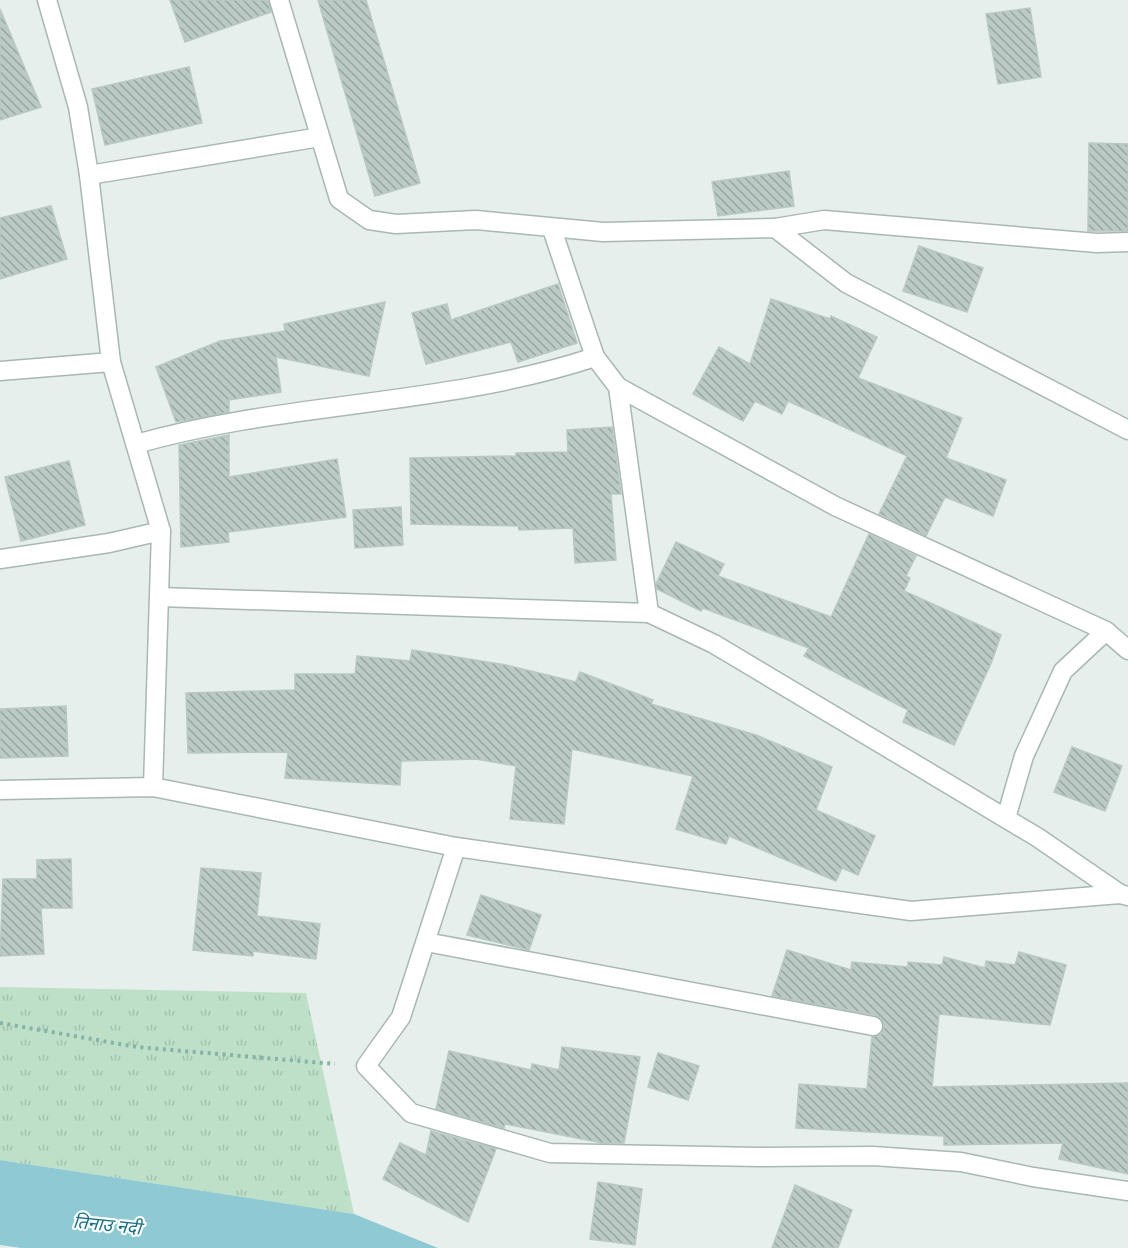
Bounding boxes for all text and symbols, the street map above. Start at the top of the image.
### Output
water label: तिनाउ नदी [72,1209,146,1241]

